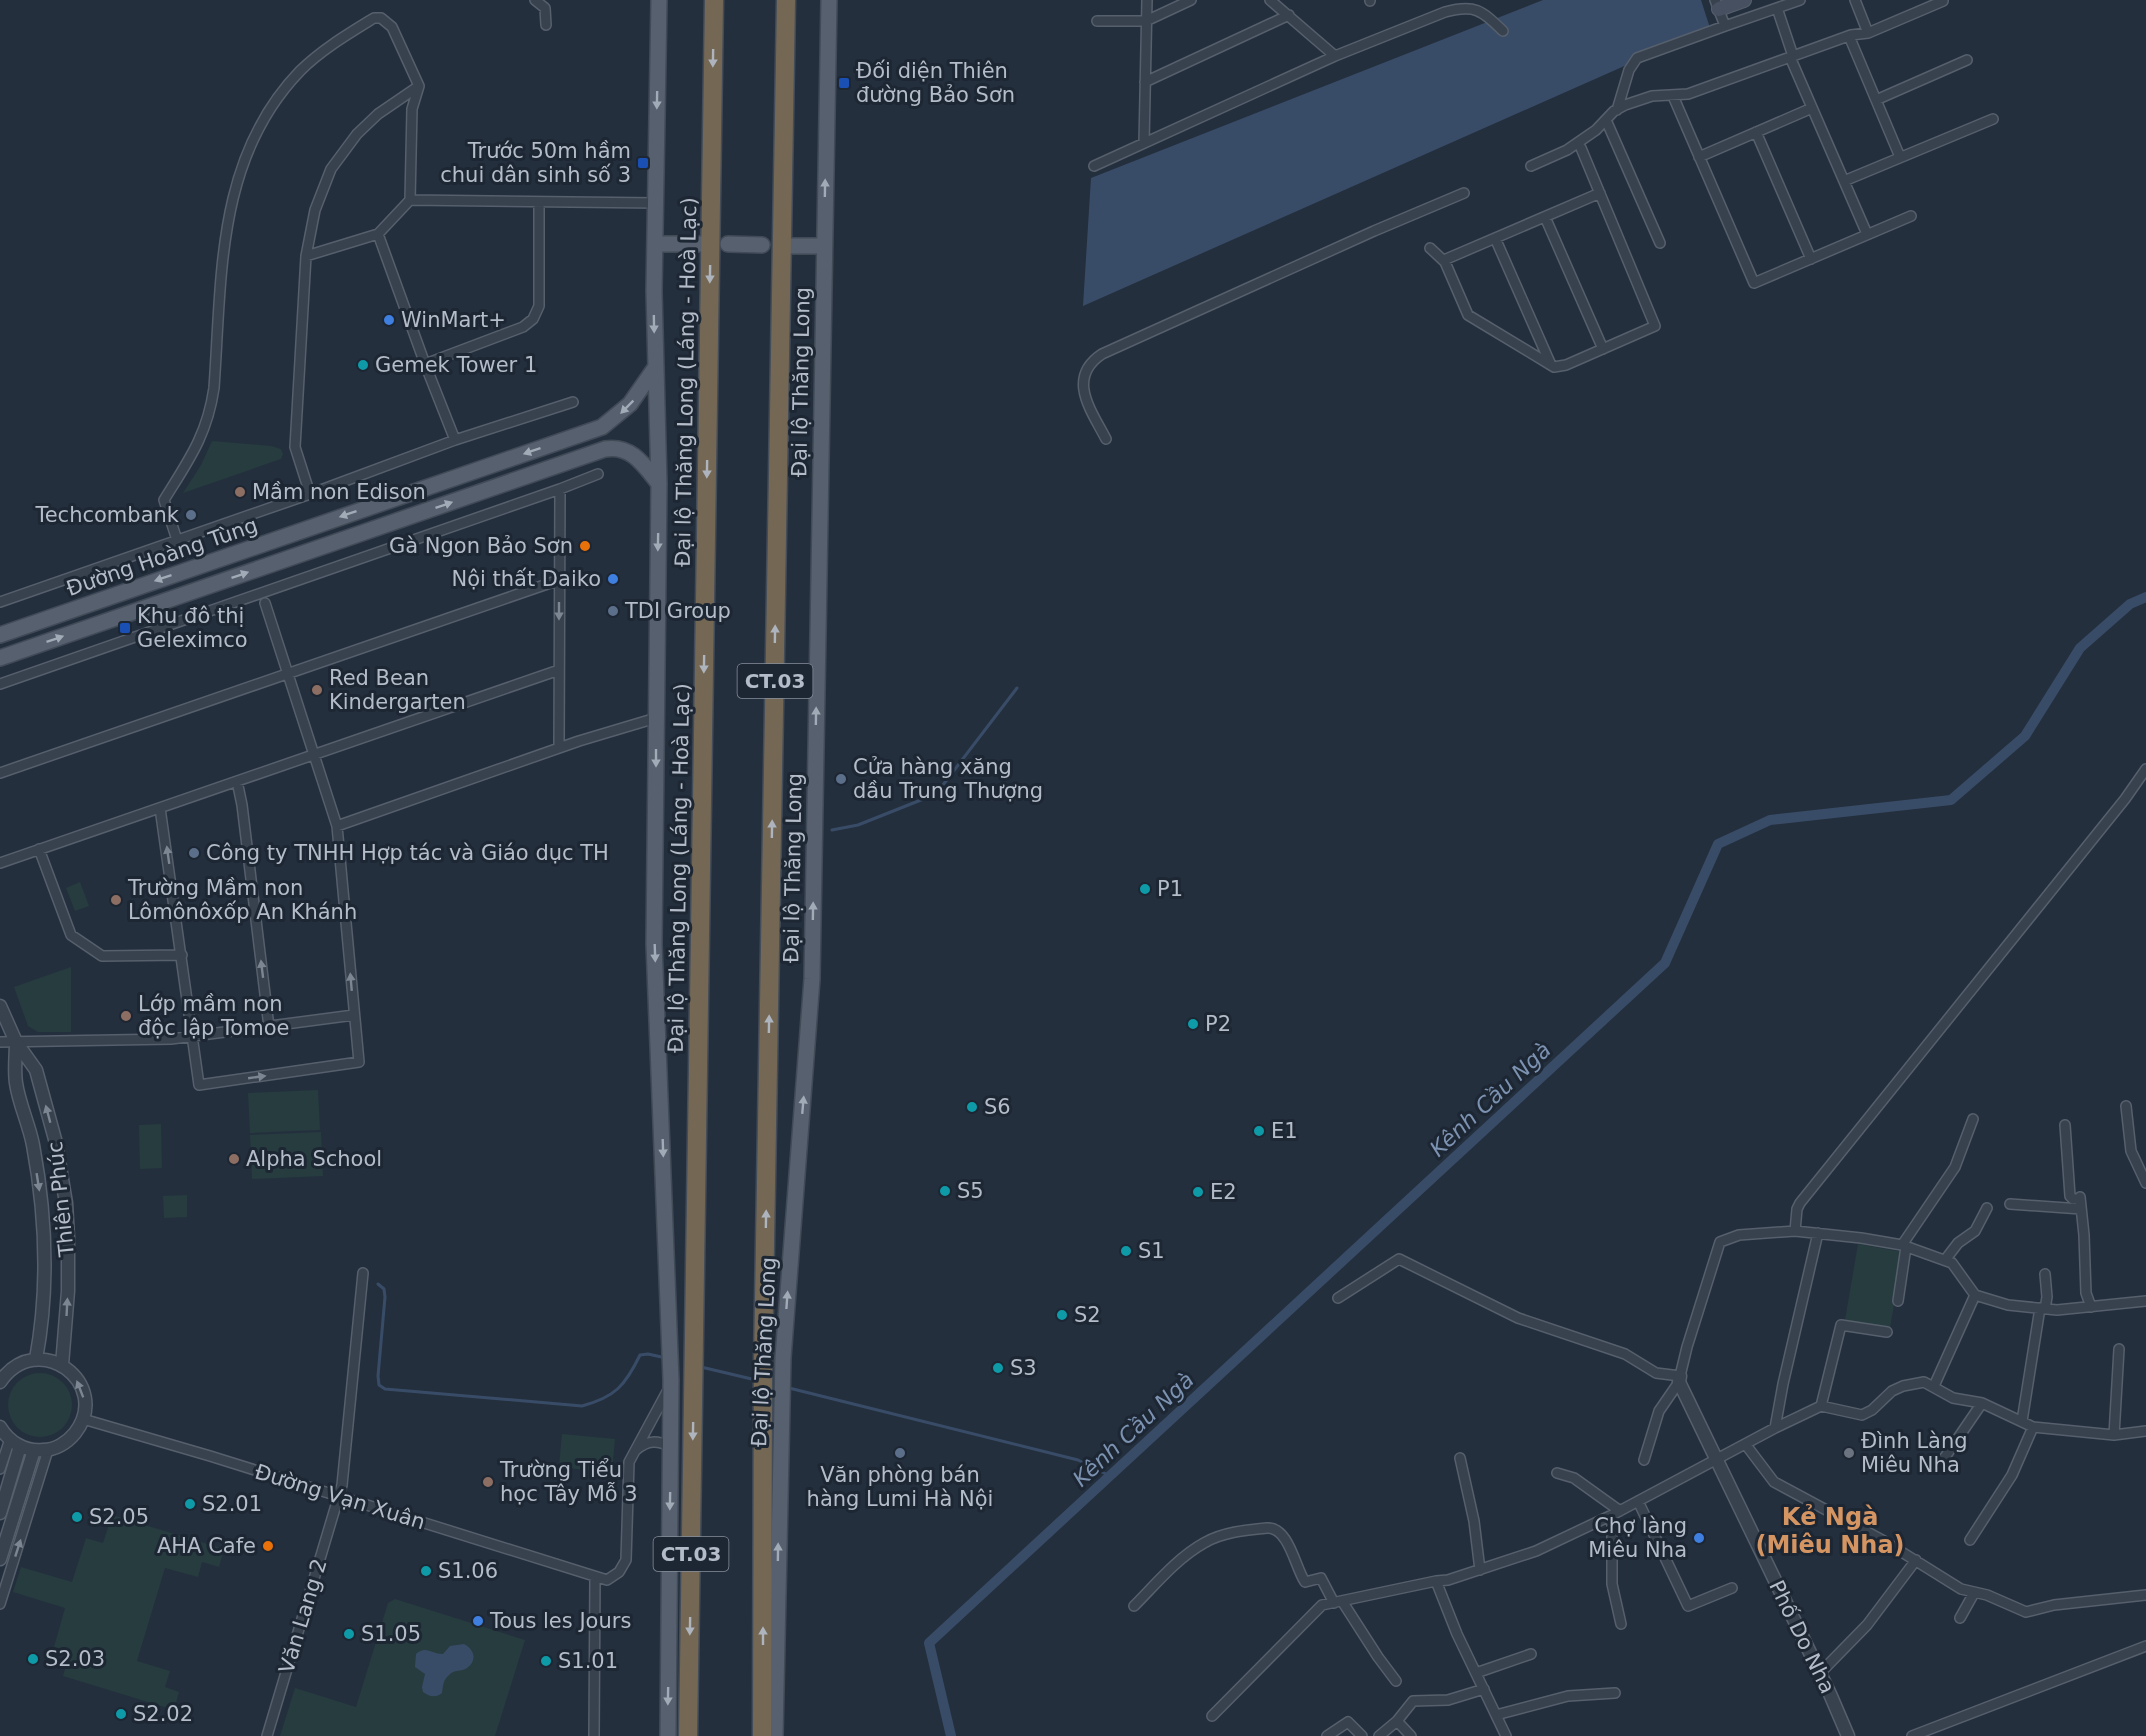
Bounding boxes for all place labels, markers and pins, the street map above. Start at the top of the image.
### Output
place label: Đối diện Thiên đường Bảo Sơn [856,59,1015,107]
marker: Đối diện Thiên đường Bảo Sơn [837,76,851,90]
place label: Trước 50m hầm chui dân sinh số 3 [440,139,631,187]
marker: Trước 50m hầm chui dân sinh số 3 [636,156,650,170]
place label: WinMart+ [401,308,506,332]
marker: WinMart+ [382,313,396,327]
place label: Gemek Tower 1 [375,353,537,377]
marker: Gemek Tower 1 [356,358,370,372]
place label: Mầm non Edison [252,480,426,504]
marker: Mầm non Edison [233,485,247,499]
place label: Techcombank [34,503,180,527]
marker: Techcombank [184,508,198,522]
place label: Gà Ngon Bảo Sơn [389,534,573,558]
marker: Gà Ngon Bảo Sơn [578,539,592,553]
place label: Nội thất Daiko [451,567,601,591]
marker: Nội thất Daiko [606,572,620,586]
place label: TDI Group [624,599,731,623]
place label: Khu đô thị Geleximco [137,604,248,652]
marker: TDI Group [606,604,620,618]
marker: Khu đô thị Geleximco [118,621,132,635]
place label: Red Bean Kindergarten [329,666,466,714]
marker: Red Bean Kindergarten [310,683,324,697]
place label: Cửa hàng xăng dầu Trung Thượng [853,755,1043,803]
marker: Cửa hàng xăng dầu Trung Thượng [834,772,848,786]
place label: Công ty TNHH Hợp tác và Giáo dục TH [206,841,609,865]
marker: Công ty TNHH Hợp tác và Giáo dục TH [187,846,201,860]
place label: Trường Mầm non Lômônôxốp An Khánh [127,876,357,924]
place label: P1 [1157,877,1183,901]
marker: P1 [1138,882,1152,896]
marker: Trường Mầm non Lômônôxốp An Khánh [109,893,123,907]
place label: Lớp mầm non độc lập Tomoe [138,992,289,1040]
marker: Lớp mầm non độc lập Tomoe [119,1009,133,1023]
place label: P2 [1205,1012,1231,1036]
marker: P2 [1186,1017,1200,1031]
place label: S6 [984,1095,1011,1119]
marker: S6 [965,1100,979,1114]
place label: E1 [1271,1119,1298,1143]
marker: E1 [1252,1124,1266,1138]
place label: Alpha School [246,1147,382,1171]
marker: Alpha School [227,1152,241,1166]
place label: S5 [957,1179,984,1203]
place label: E2 [1210,1180,1237,1204]
marker: S5 [938,1184,952,1198]
marker: E2 [1191,1185,1205,1199]
place label: S1 [1138,1239,1165,1263]
marker: S1 [1119,1244,1133,1258]
place label: S2 [1074,1303,1101,1327]
marker: S2 [1055,1308,1069,1322]
place label: S3 [1010,1356,1037,1380]
marker: S3 [991,1361,1005,1375]
place label: Đình Làng Miêu Nha [1861,1429,1968,1477]
marker: Văn phòng bán hàng Lumi Hà Nội [893,1446,907,1460]
marker: Đình Làng Miêu Nha [1842,1446,1856,1460]
place label: Trường Tiểu học Tây Mỗ 3 [499,1458,638,1506]
place label: Văn phòng bán hàng Lumi Hà Nội [807,1463,993,1511]
marker: Trường Tiểu học Tây Mỗ 3 [481,1475,495,1489]
place label: S2.01 [202,1492,262,1516]
marker: S2.01 [183,1497,197,1511]
place label: S2.05 [89,1505,149,1529]
marker: S2.05 [70,1510,84,1524]
place label: Chợ làng Miêu Nha [1588,1514,1687,1562]
marker: Chợ làng Miêu Nha [1692,1531,1706,1545]
place label: AHA Cafe [157,1534,256,1558]
marker: AHA Cafe [261,1539,275,1553]
place label: S1.06 [438,1559,498,1583]
marker: S1.06 [419,1564,433,1578]
place label: Tous les Jours [489,1609,631,1633]
marker: Tous les Jours [471,1614,485,1628]
place label: S1.05 [361,1622,421,1646]
marker: S1.05 [342,1627,356,1641]
place label: S2.03 [45,1647,105,1671]
place label: S1.01 [558,1649,618,1673]
marker: S2.03 [26,1652,40,1666]
marker: S1.01 [539,1654,553,1668]
place label: S2.02 [133,1702,193,1726]
marker: S2.02 [114,1707,128,1721]

